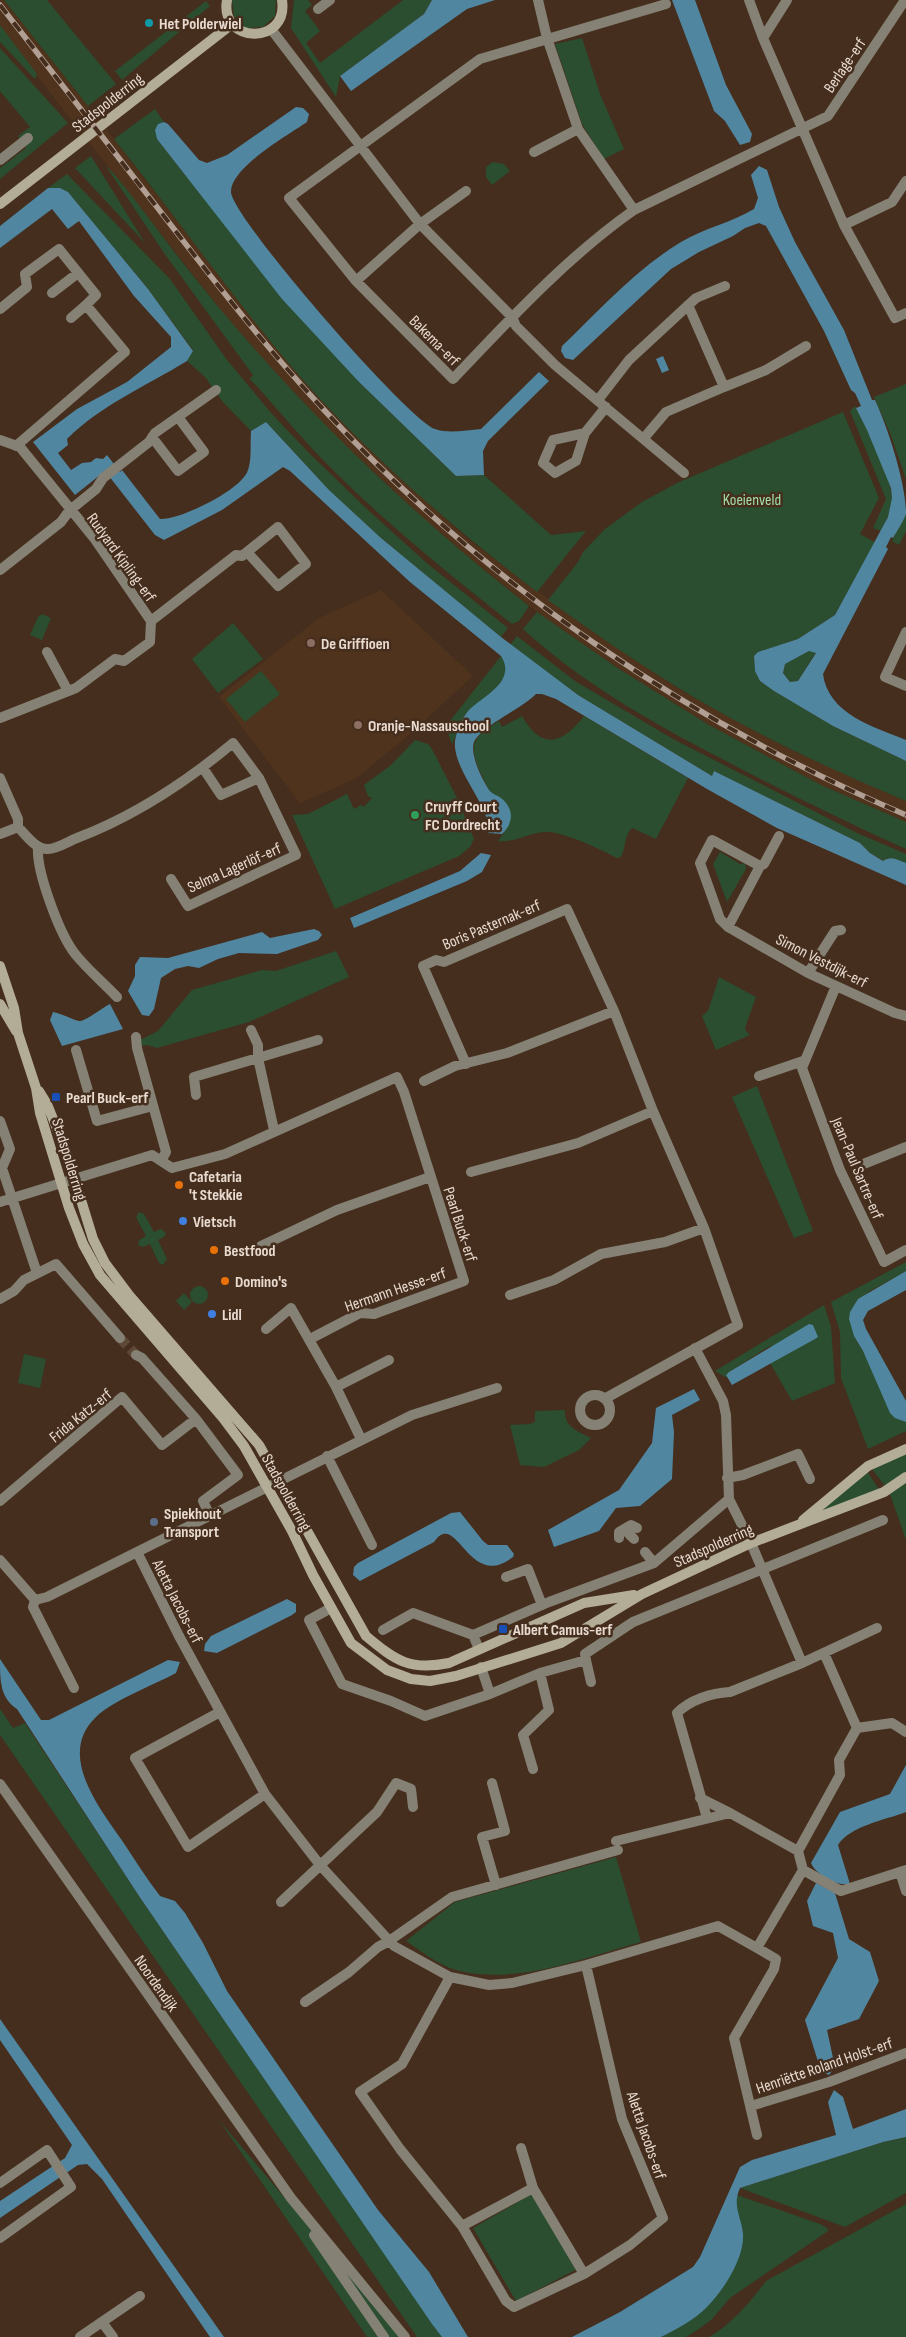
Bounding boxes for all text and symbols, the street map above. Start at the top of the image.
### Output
place label: Het Polderwiel [159,15,242,34]
marker: Het Polderwiel [143,17,155,29]
street label: Berlage-erf [820,35,871,97]
street label: Stadspolderring [69,70,147,137]
street label: Bakema-erf [405,312,463,371]
park label: Koeienveld [723,491,781,510]
street label: Rudyard Kipling-erf [82,510,160,606]
place label: De Griffioen [321,635,390,654]
marker: De Griffioen [305,637,317,649]
place label: Oranje-Nassauschool [368,717,489,736]
marker: Oranje-Nassauschool [352,719,364,731]
place label: Cruyff Court FC Dordrecht [425,798,500,835]
marker: Cruyff Court FC Dordrecht [409,809,421,821]
street label: Selma Lagerlöf-erf [185,839,285,897]
street label: Boris Pasternak-erf [440,896,544,955]
street label: Simon Vestdijk-erf [772,930,871,993]
place label: Pearl Buck-erf [66,1089,149,1108]
marker: Pearl Buck-erf [50,1091,62,1103]
street label: Jean-Paul Sartre-erf [826,1114,887,1223]
street label: Stadspolderring [47,1116,90,1203]
place label: Cafetaria 't Stekkie [189,1168,243,1205]
marker: Cafetaria 't Stekkie [173,1179,185,1191]
street label: Pearl Buck-erf [439,1185,481,1265]
place label: Vietsch [193,1213,236,1232]
marker: Vietsch [177,1215,189,1227]
place label: Bestfood [224,1242,276,1261]
marker: Bestfood [208,1244,220,1256]
street label: Hermann Hesse-erf [342,1264,449,1317]
place label: Domino's [235,1273,287,1292]
marker: Domino's [219,1275,231,1287]
place label: Lidl [222,1306,242,1325]
marker: Lidl [206,1308,218,1320]
street label: Frida Katz-erf [46,1385,116,1447]
street label: Stadspolderring [257,1451,315,1534]
place label: Spiekhout Transport [164,1505,221,1542]
marker: Spiekhout Transport [148,1516,160,1528]
street label: Stadspolderring [671,1520,756,1572]
street label: Aletta Jacobs-erf [147,1556,206,1647]
place label: Albert Camus-erf [512,1621,613,1640]
marker: Albert Camus-erf [497,1623,509,1635]
street label: Noordendijk [130,1952,182,2016]
street label: Henriëtte Roland Holst-erf [754,2034,896,2099]
street label: Aletta Jacobs-erf [621,2088,670,2182]

